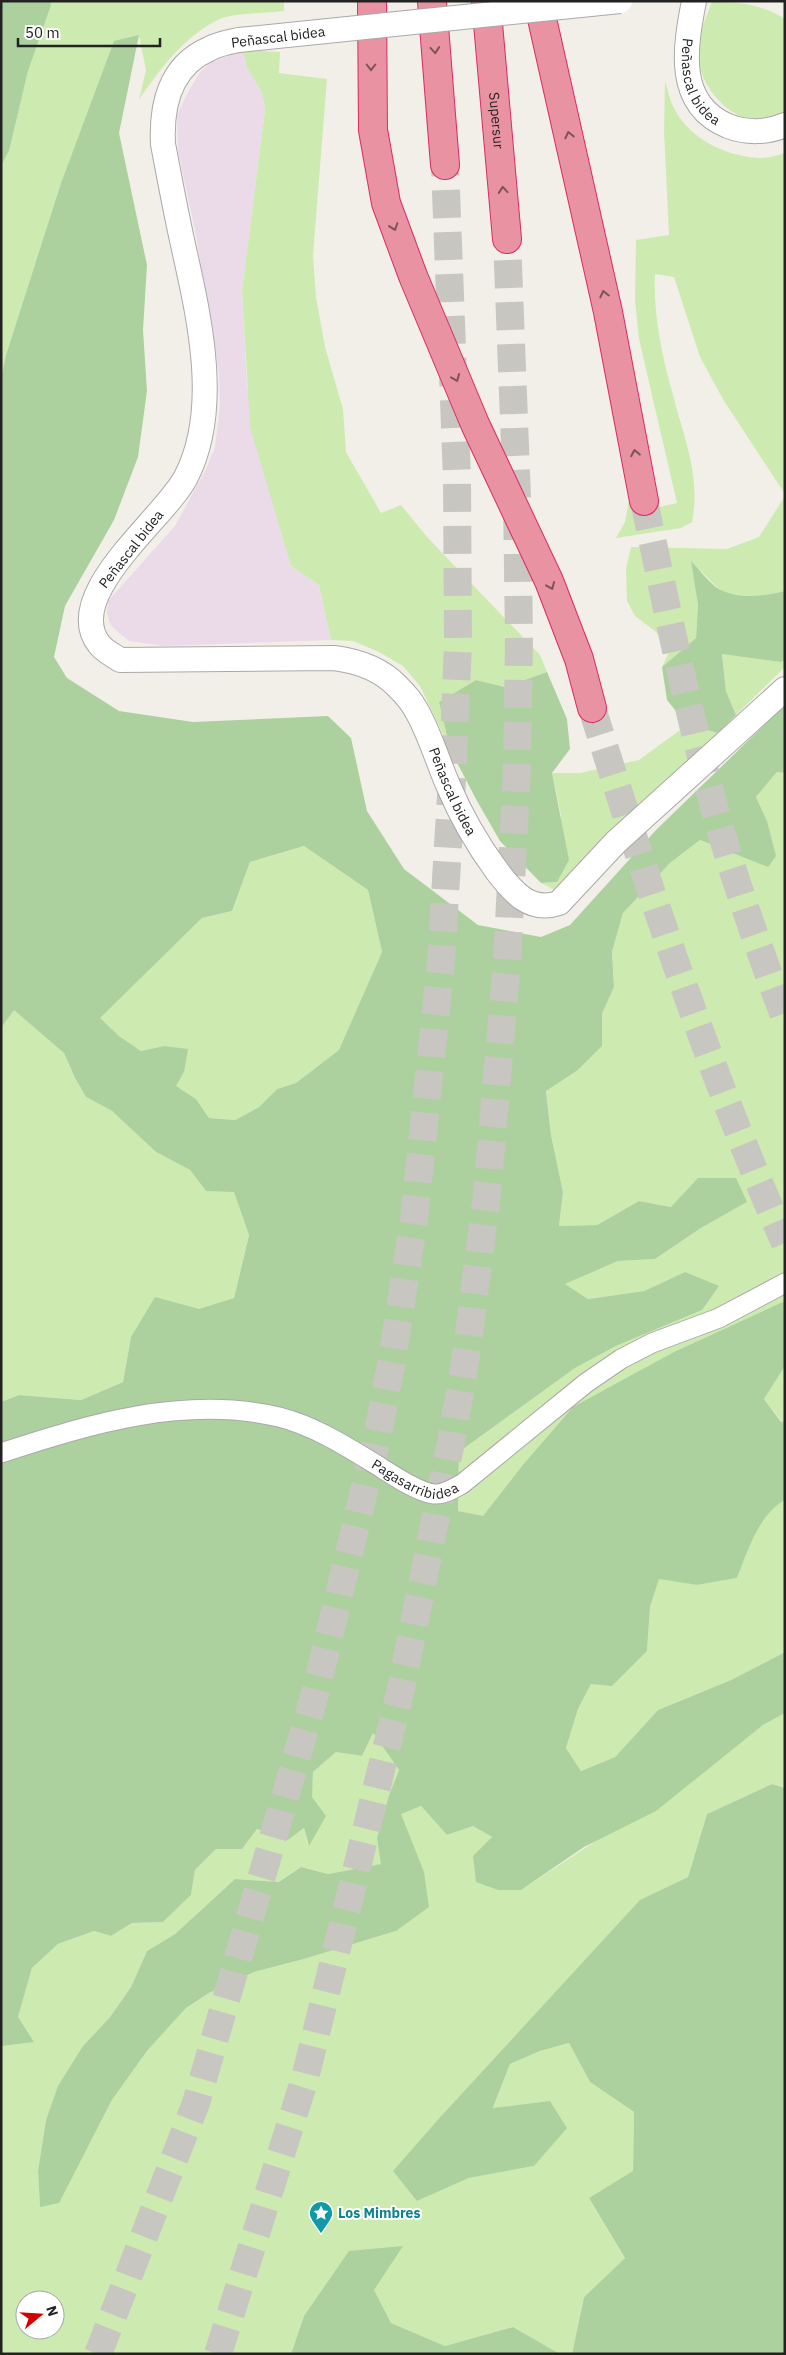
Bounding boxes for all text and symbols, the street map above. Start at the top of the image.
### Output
scale bar [18,15,160,47]
street label: Peñascal bidea [230,22,327,52]
text: 50 m [25,23,60,42]
street label: Peñascal bidea [678,37,724,129]
one-way arrow [430,46,441,54]
one-way arrow [366,64,376,72]
street label: Supersur [485,91,508,150]
one-way arrow [564,131,575,140]
one-way arrow [498,186,509,194]
one-way arrow [389,223,399,231]
one-way arrow [599,289,610,298]
one-way arrow [449,373,460,382]
one-way arrow [631,449,641,458]
street label: Peñascal bidea [95,506,168,592]
one-way arrow [545,581,556,590]
street label: Peñascal bidea [425,745,481,839]
street label: Pagasarribidea [369,1455,462,1503]
place icon: Los Mimbres [308,2200,334,2234]
place label: Los Mimbres [338,2204,421,2222]
north arrow [15,2290,65,2340]
text: N [42,2303,62,2319]

